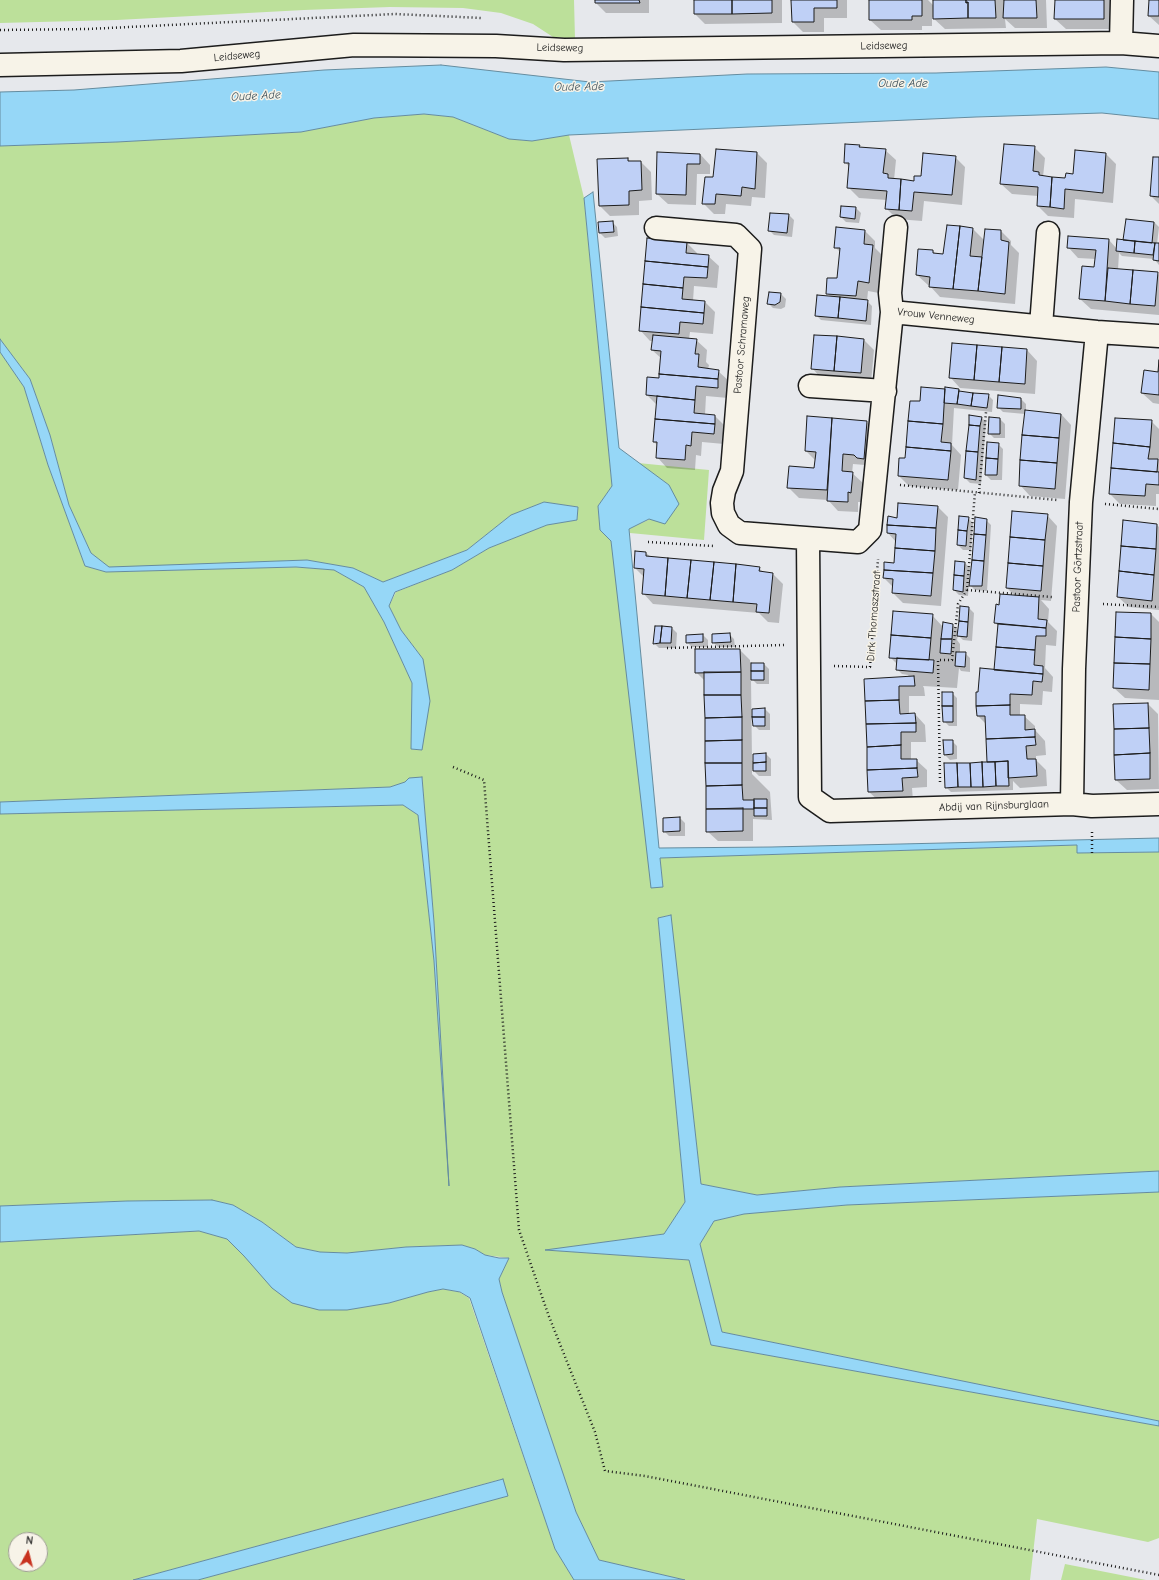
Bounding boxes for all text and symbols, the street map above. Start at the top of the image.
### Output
street label: Leidseweg [860,39,908,53]
street label: Leidseweg [536,41,584,55]
street label: Leidseweg [213,47,261,65]
water label: Oude Ade [878,77,928,91]
water label: Oude Ade [554,79,604,95]
water label: Oude Ade [231,88,281,104]
street label: Pastoor Schramaweg [731,296,753,394]
street label: Vrouw Venneweg [897,305,975,327]
street label: Pastoor Görtzstraat [1070,521,1086,613]
street label: Dirk Thomaszstraat [864,570,884,662]
street label: Abdij van Rijnsburglaan [939,797,1049,815]
north arrow [8,1532,48,1572]
text: N [25,1534,34,1547]

